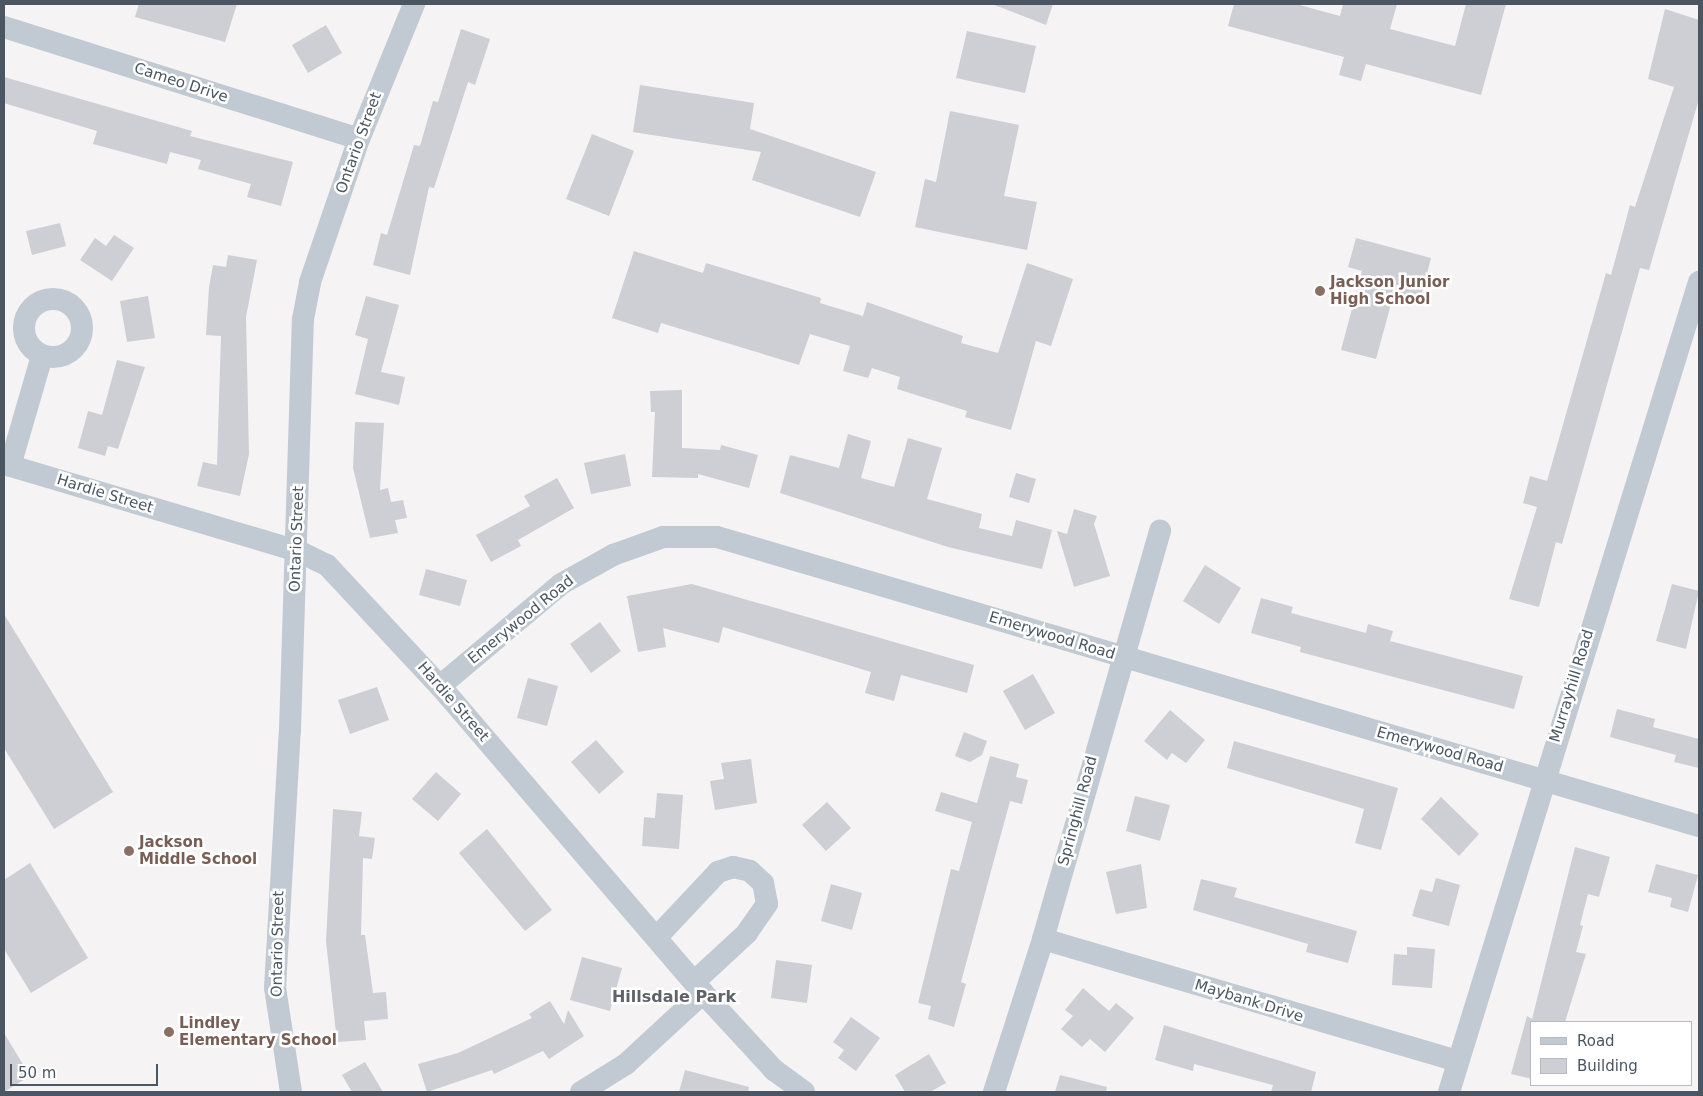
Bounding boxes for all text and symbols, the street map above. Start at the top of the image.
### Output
street label: Cameo Drive [132,59,230,107]
street label: Ontario Street [332,90,386,196]
place label: Jackson Junior High School [1330,273,1449,308]
marker: Jackson Junior High School [1314,285,1326,297]
street label: Hardie Street [55,471,155,517]
street label: Ontario Street [286,486,308,592]
street label: Emerywood Road [464,572,578,668]
street label: Emerywood Road [987,608,1117,664]
street label: Murrayhill Road [1546,627,1598,745]
street label: Hardie Street [414,658,492,746]
street label: Emerywood Road [1375,723,1505,777]
street label: Springhill Road [1055,754,1101,868]
place label: Jackson Middle School [139,833,257,868]
marker: Jackson Middle School [123,845,135,857]
street label: Ontario Street [268,891,288,997]
street label: Maybank Drive [1192,976,1306,1026]
district label: Hillsdale Park [612,987,736,1007]
place label: Lindley Elementary School [179,1014,337,1049]
legend [1530,1021,1693,1086]
marker: Lindley Elementary School [163,1026,175,1038]
text: Road [1577,1032,1615,1050]
scale bar [12,1054,160,1086]
text: Building [1577,1057,1638,1075]
text: 50 m [18,1064,56,1082]

